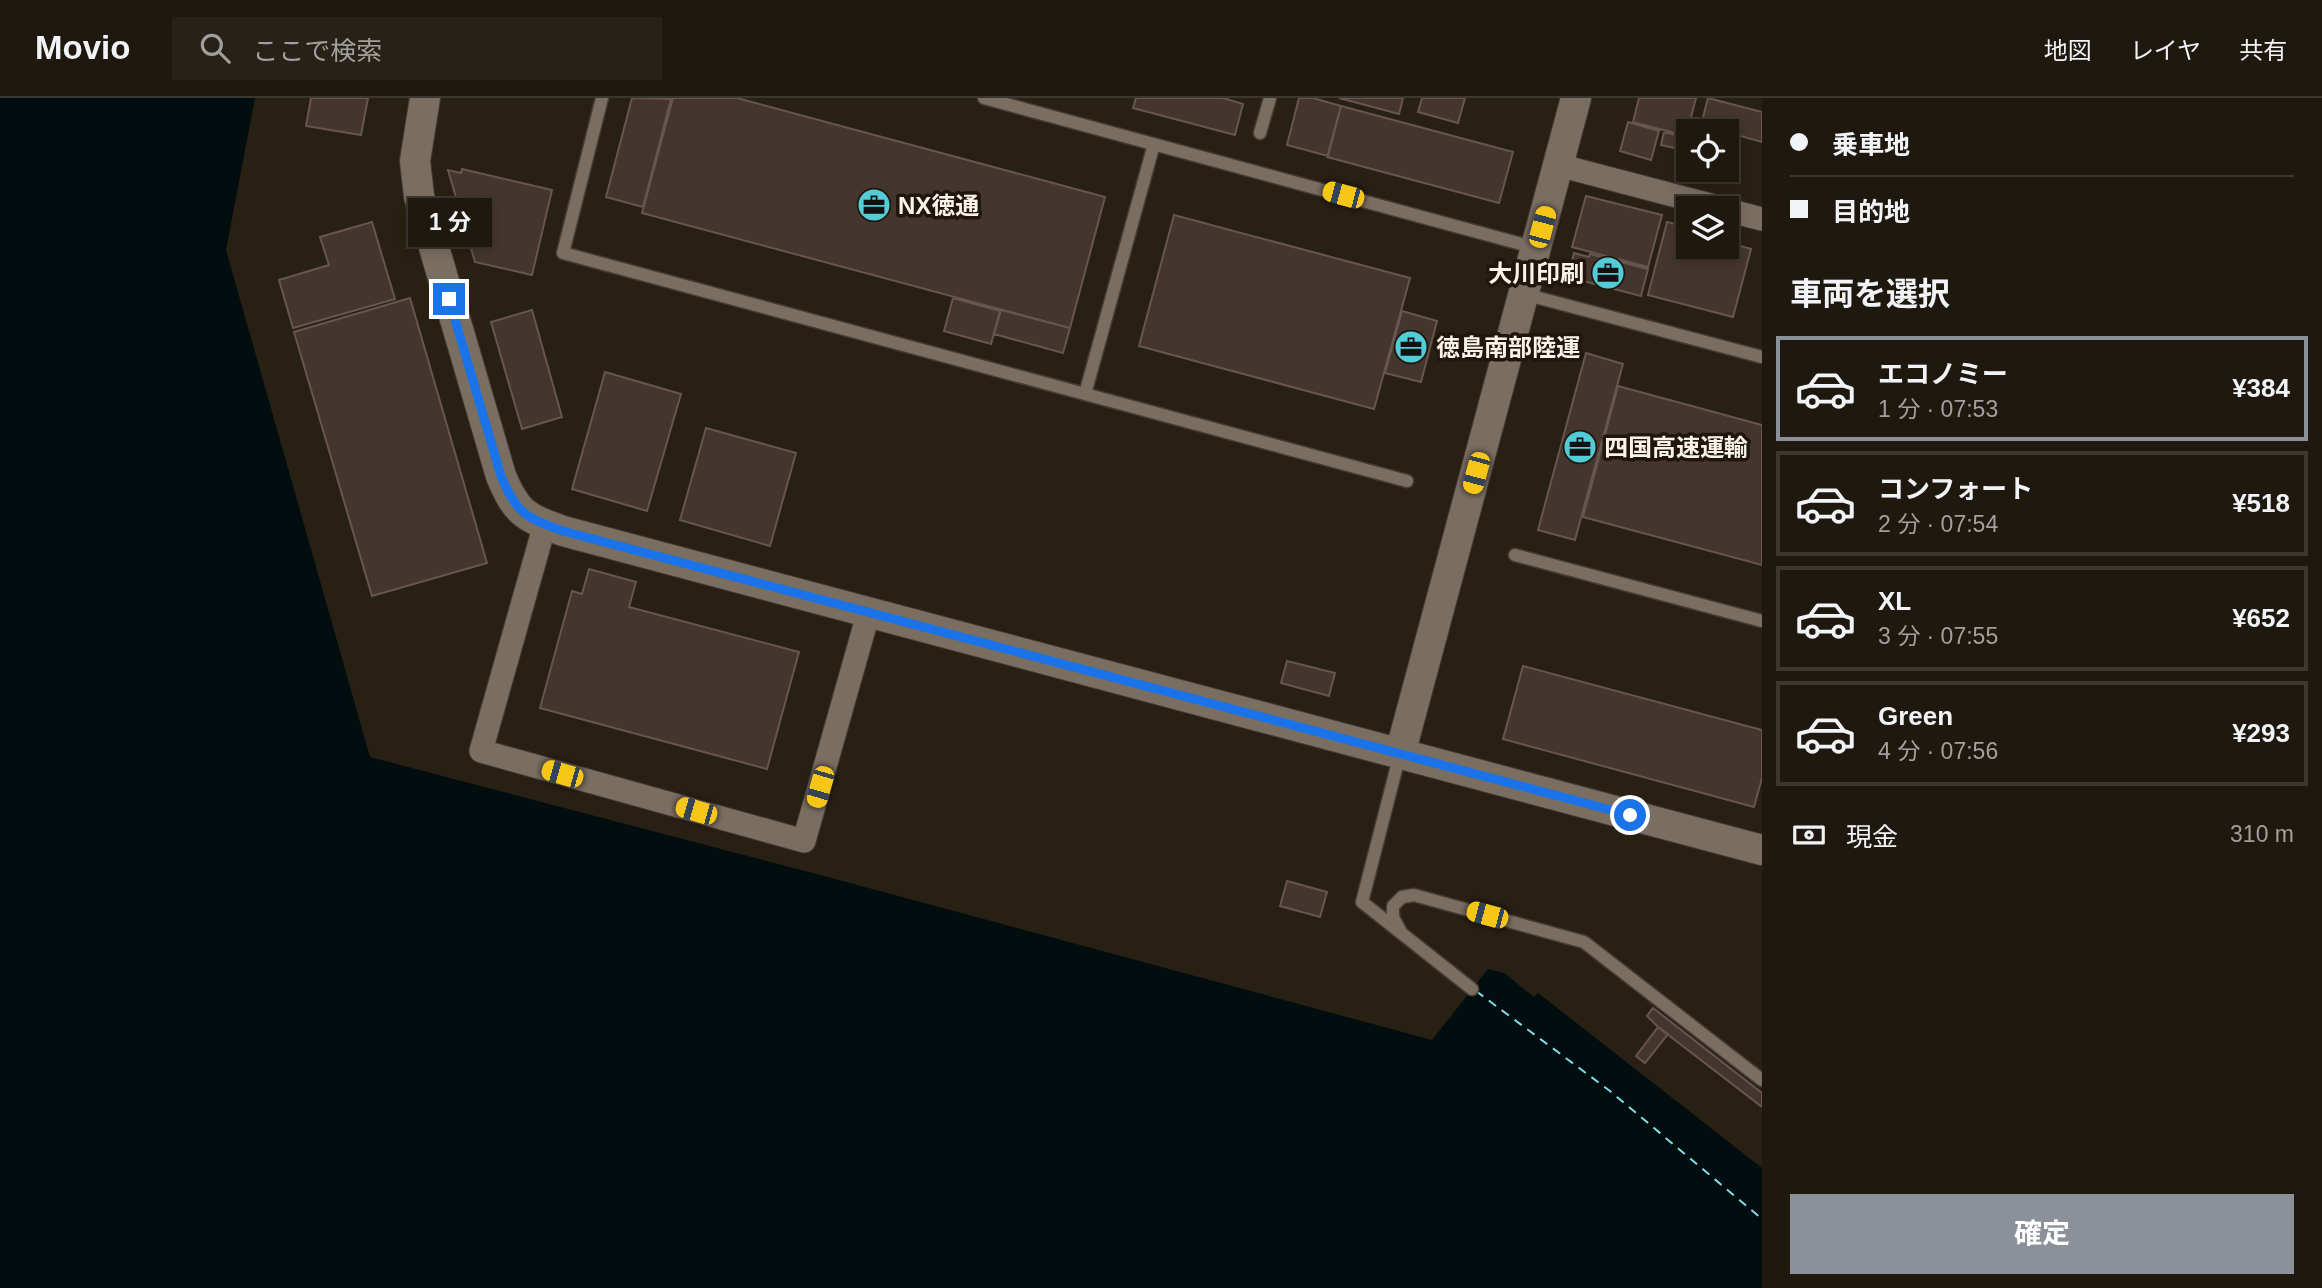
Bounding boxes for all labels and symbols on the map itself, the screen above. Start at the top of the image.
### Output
car [1320,179,1367,211]
office icon: NX徳通 [855,186,893,224]
place label: NX徳通 [898,192,979,219]
callout: 1 分 [407,198,491,246]
car [1527,204,1558,250]
office icon: 大川印刷 [1589,254,1627,292]
place label: 大川印刷 [1488,260,1584,287]
route end [433,283,465,315]
office icon: 徳島南部陸運 [1392,328,1430,366]
place label: 徳島南部陸運 [1436,334,1580,361]
office icon: 四国高速運輸 [1561,428,1599,466]
place label: 四国高速運輸 [1604,434,1748,461]
car [1461,450,1492,496]
car [539,758,586,790]
car [805,764,836,810]
car [673,795,720,827]
route start [1614,799,1646,831]
car [1464,899,1511,931]

